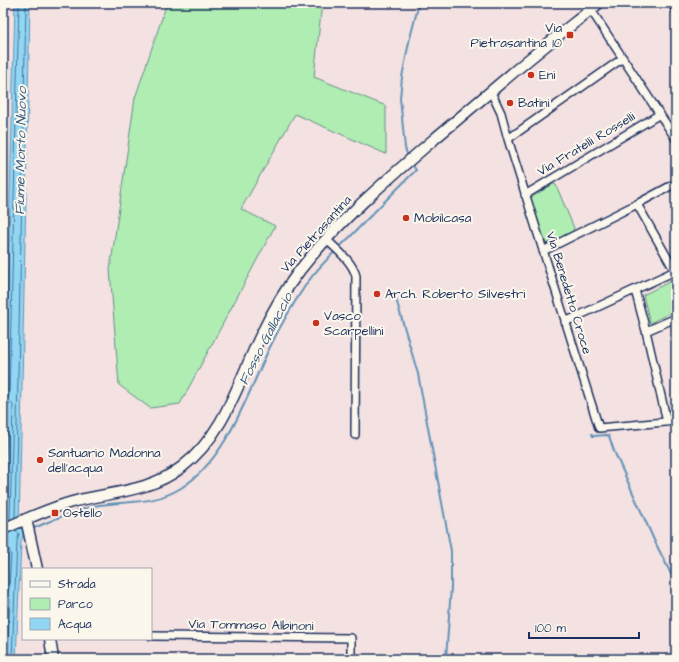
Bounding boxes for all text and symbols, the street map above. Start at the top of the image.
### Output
place label: Via Pietrasantina 10 [471,19,562,52]
marker: Via Pietrasantina 10 [565,30,575,40]
place label: Eni [539,66,555,84]
marker: Eni [526,70,536,80]
water label: Fiume Morto Nuovo [10,86,32,215]
place label: Batini [518,94,550,112]
marker: Batini [505,98,515,108]
street label: Via Fratelli Rosselli [534,108,638,180]
street label: Via Pietrasantina [276,191,356,277]
place label: Mobilcasa [414,209,472,227]
marker: Mobilcasa [401,213,411,223]
street label: Via Benedetto Croce [542,229,596,357]
place label: Arch. Roberto Silvestri [385,285,525,303]
water label: Fosso Gallaccio [234,288,298,389]
marker: Arch. Roberto Silvestri [372,289,382,299]
place label: Vasco Scarpellini [324,307,383,340]
marker: Vasco Scarpellini [311,318,321,328]
place label: Santuario Madonna dell'acqua [48,444,161,477]
marker: Santuario Madonna dell'acqua [35,455,45,465]
place label: Ostello [63,504,103,522]
marker: Ostello [50,508,60,518]
legend [22,568,152,640]
text: Strada [58,576,96,593]
text: Parco [58,596,93,613]
scale bar [529,614,639,640]
street label: Via Tommaso Albinoni [188,615,314,635]
text: Acqua [58,616,92,633]
text: 100 m [535,620,566,637]

